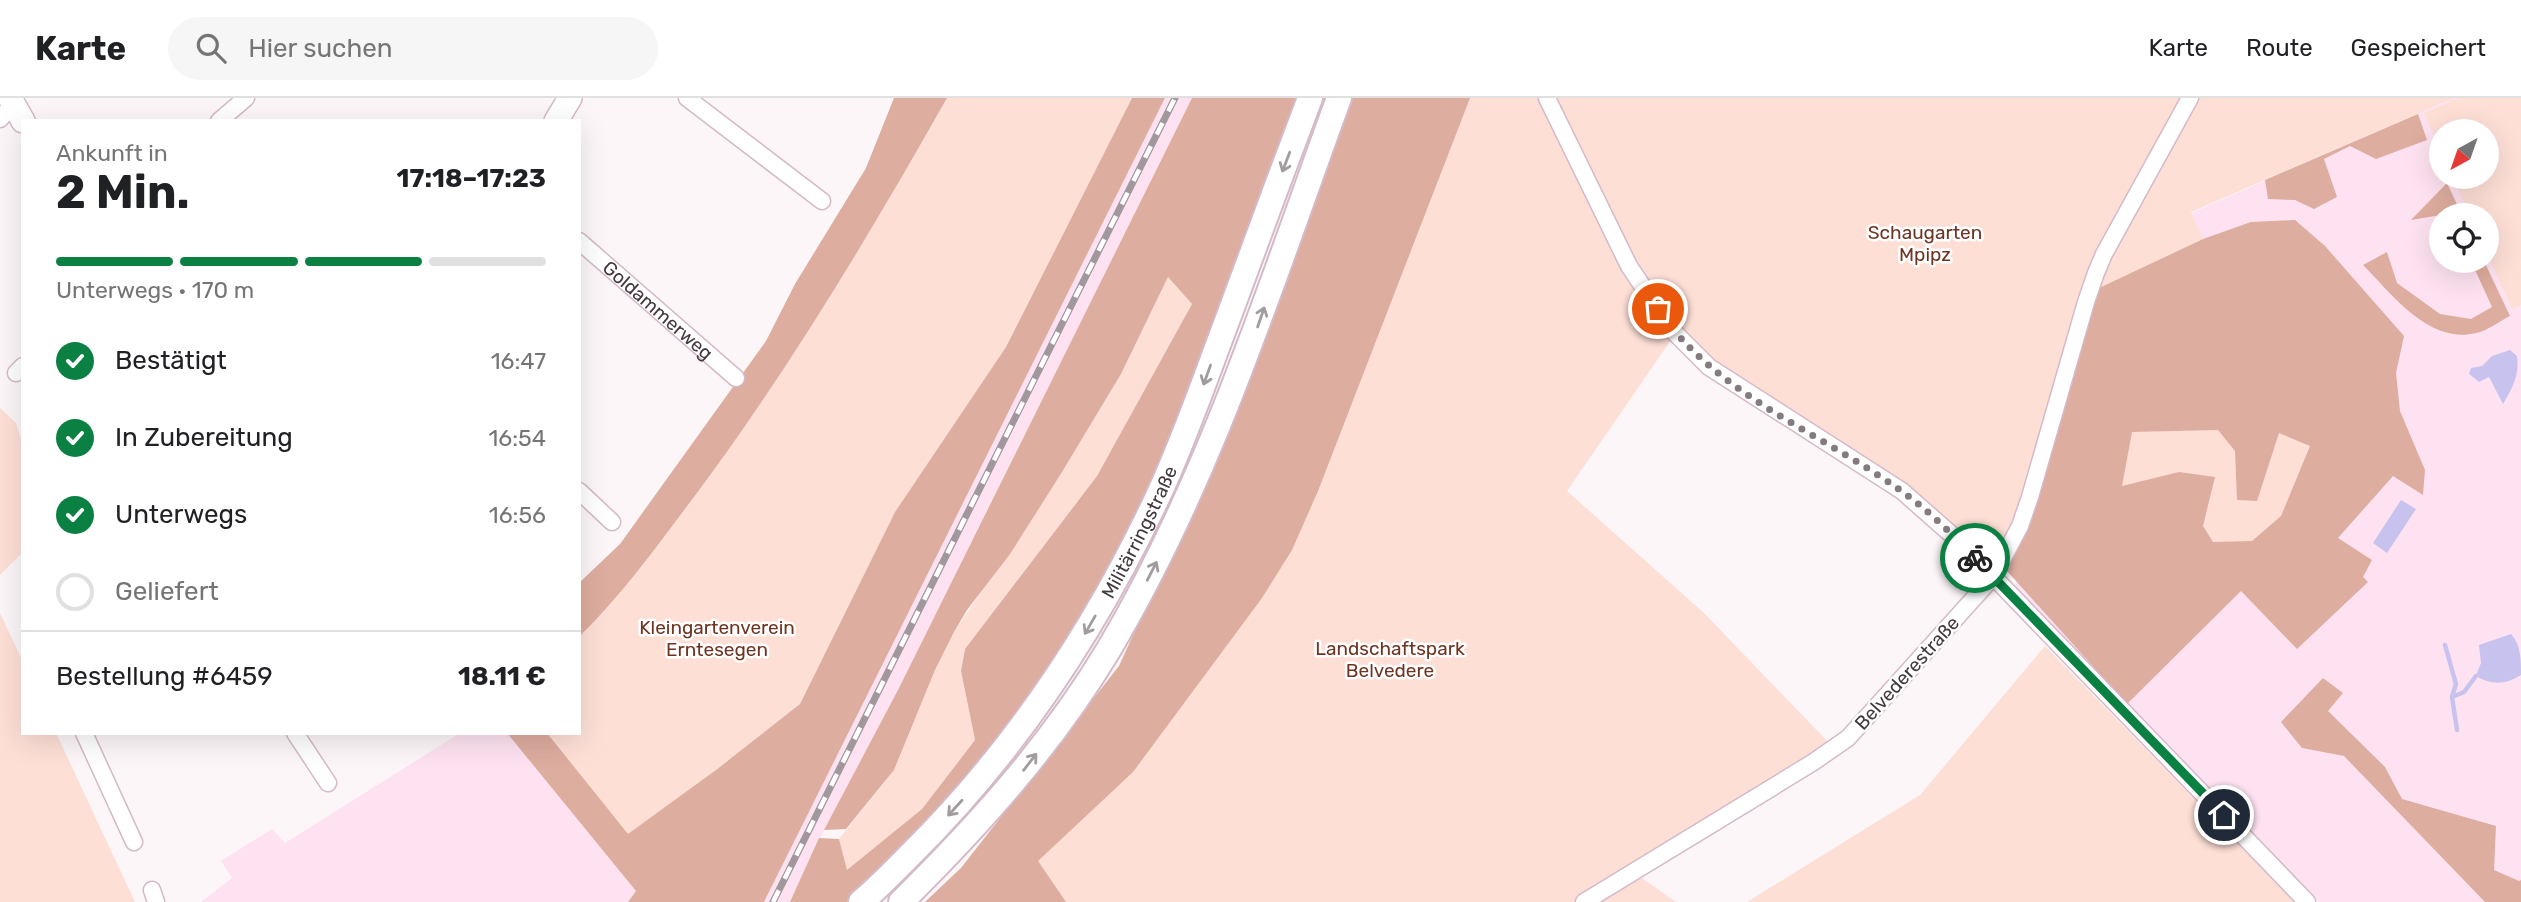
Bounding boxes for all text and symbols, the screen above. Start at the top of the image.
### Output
search box [168,17,658,80]
text: Karte [35,29,126,68]
icon: search [192,29,230,67]
text: Hier suchen [248,33,393,64]
text: Karte [2149,34,2208,62]
text: Route [2246,34,2313,62]
text: Gespeichert [2351,34,2486,62]
north arrow [2429,119,2499,189]
map controls [2429,119,2499,273]
text: Ankunft in [56,139,168,167]
one-way arrow [1278,150,1291,172]
text: 17:18–17:23 [397,163,546,194]
text: 2 Min. [56,165,190,220]
button: locate [2429,203,2499,273]
park label: Schaugarten Mpipz [1868,221,1982,266]
street label: Goldammerweg [598,256,718,364]
text: Unterwegs · 170 m [56,276,254,304]
pin [1628,279,1688,339]
icon: bag [1639,290,1677,328]
one-way arrow [1256,306,1268,328]
icon: check [56,342,94,380]
text: Bestätigt [115,345,227,376]
text: 16:47 [491,347,546,375]
one-way arrow [1200,364,1212,386]
icon: check [56,419,94,457]
text: In Zubereitung [115,422,293,453]
text: 16:54 [488,424,546,452]
street label: Militärringstraße [1096,462,1182,602]
icon: check [56,496,94,534]
text: Unterwegs [115,499,247,530]
text: 16:56 [489,501,546,529]
courier [1940,523,2010,593]
icon: bike [1956,539,1994,577]
one-way arrow [1146,561,1160,581]
text: Geliefert [115,576,219,607]
street label: Belvederestraße [1850,611,1964,735]
one-way arrow [1083,615,1097,635]
park label: Kleingartenverein Erntesegen [639,616,795,661]
park label: Landschaftspark Belvedere [1315,637,1465,682]
text: Bestellung #6459 [56,661,273,692]
text: 18.11 € [458,661,546,692]
one-way arrow [1022,753,1037,771]
pin [2194,785,2254,845]
icon: home [2205,796,2243,834]
one-way arrow [947,799,963,817]

